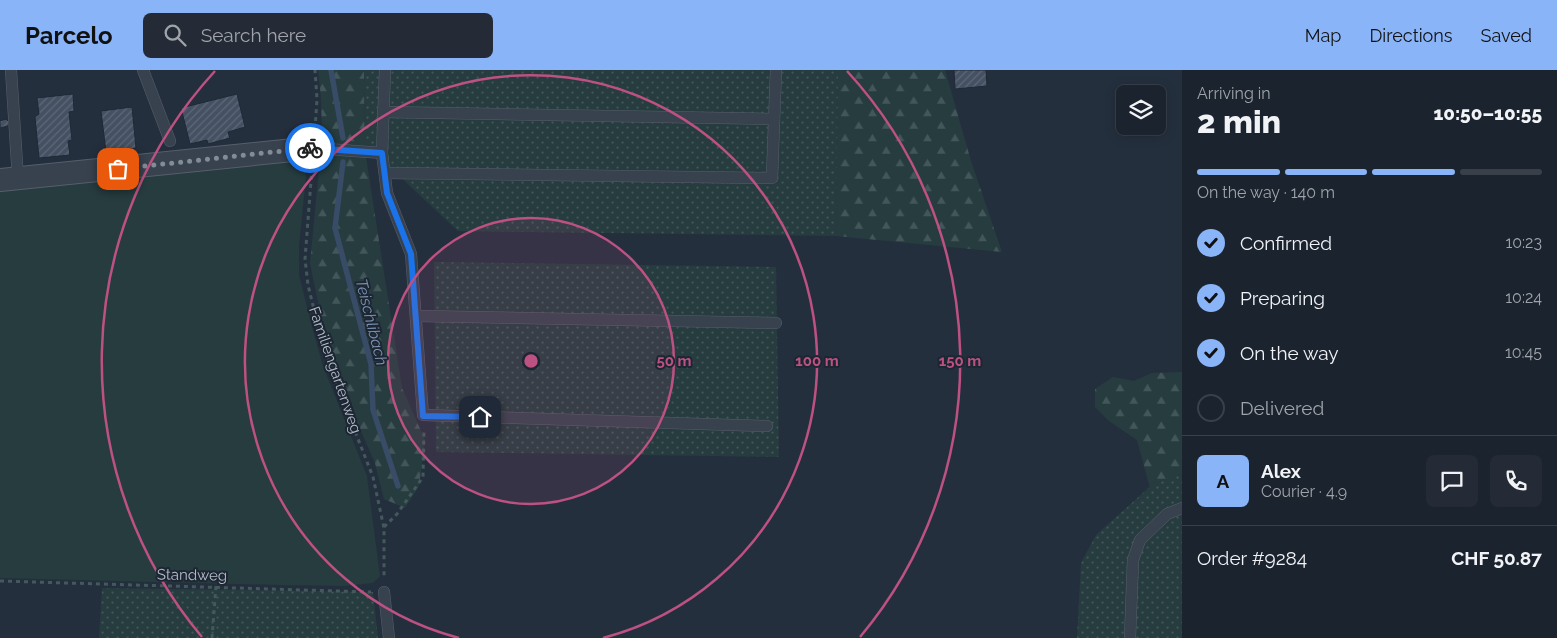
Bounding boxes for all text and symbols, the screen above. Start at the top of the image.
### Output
search box [143,13,493,58]
text: Parcelo [25,21,113,50]
icon: search [161,21,189,49]
text: Search here [201,24,306,46]
text: Map [1305,25,1341,46]
text: Directions [1369,25,1453,46]
text: Saved [1481,25,1532,46]
text: Arriving in [1197,84,1271,103]
map controls [1116,85,1166,135]
button: layers [1116,85,1166,135]
text: 10:50–10:55 [1433,102,1542,124]
text: 2 min [1197,103,1281,140]
courier [285,123,335,173]
icon: bike [296,134,324,162]
pin [97,148,139,190]
icon: bag [104,155,132,183]
text: On the way · 140 m [1197,183,1335,202]
icon: check [1197,229,1225,257]
text: Confirmed [1240,232,1332,254]
text: 10:23 [1505,233,1542,252]
water label: Teischlibach [352,277,391,367]
icon: check [1197,284,1225,312]
text: Preparing [1240,287,1325,309]
text: 10:24 [1505,288,1542,307]
street label: Familiengartenweg [305,304,365,436]
icon: check [1197,339,1225,367]
text: On the way [1240,342,1339,364]
text: 10:45 [1505,343,1542,362]
centre of rings [522,352,540,370]
text: 50 m [656,352,692,370]
text: 100 m [795,352,839,370]
text: 150 m [939,352,981,370]
pin [459,396,501,438]
text: Delivered [1240,397,1324,419]
icon: home [466,403,494,431]
button: chat [1426,455,1478,507]
button: phone [1490,455,1542,507]
text: Alex [1261,460,1301,482]
text: A [1217,470,1229,492]
text: Courier · 4.9 [1261,482,1347,501]
text: Order #9284 [1197,547,1307,569]
text: CHF 50.87 [1451,547,1542,569]
street label: Standweg [157,565,227,585]

